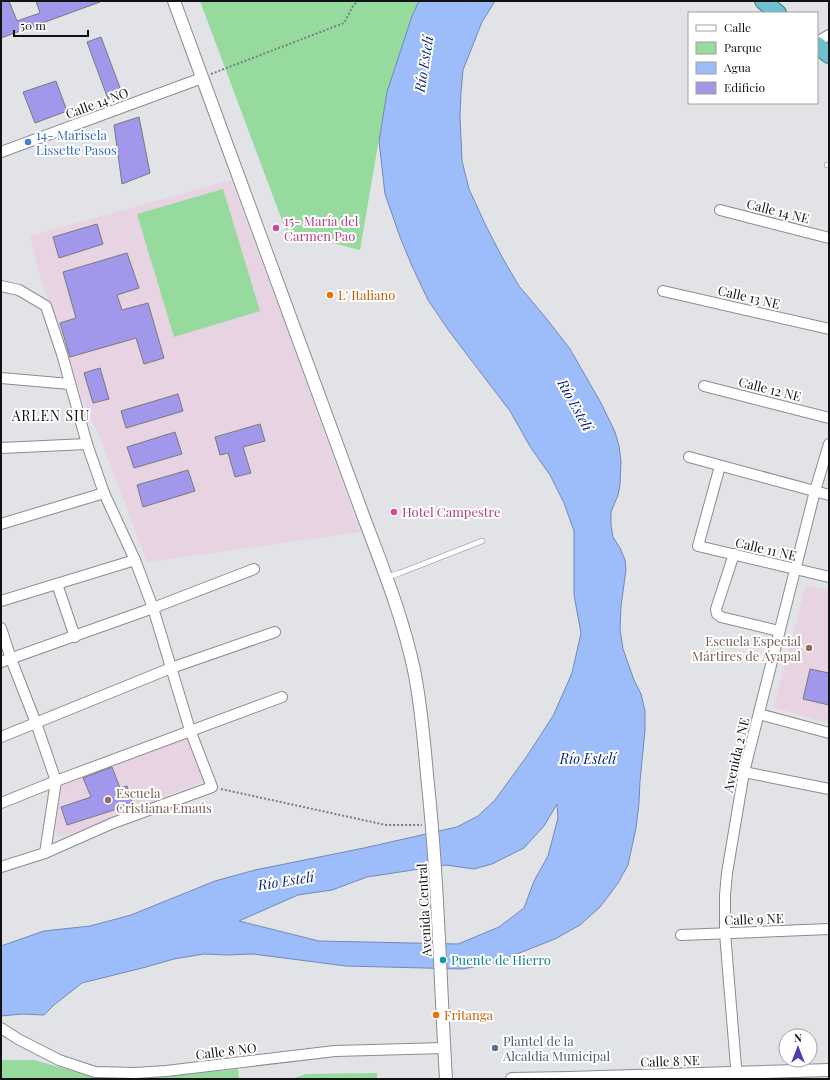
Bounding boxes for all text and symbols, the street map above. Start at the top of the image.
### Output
scale bar [14,12,88,38]
legend [688,12,818,104]
text: 50 m [20,17,46,33]
text: Calle [724,19,751,35]
water label: Río Estelí [410,33,438,94]
text: Parque [724,39,762,55]
text: Agua [723,59,751,75]
text: Edificio [724,79,766,95]
street label: Calle 14 NO [63,83,131,122]
place label: 14- Marisela Lissette Pasos [36,126,117,158]
marker: 14- Marisela Lissette Pasos [23,137,33,147]
street label: Calle 14 NE [745,195,811,227]
place label: 15- María del Carmen Pao [284,212,359,244]
marker: 15- María del Carmen Pao [271,223,281,233]
street label: Calle 13 NE [716,281,782,312]
place label: L' Italiano [338,286,395,303]
marker: L' Italiano [325,290,335,300]
street label: Calle 12 NE [737,373,803,405]
water label: Río Estelí [553,375,598,436]
district label: ARLEN SIU [11,406,90,425]
place label: Hotel Campestre [402,503,501,520]
marker: Hotel Campestre [389,507,399,517]
street label: Calle 11 NE [734,533,799,564]
place label: Escuela Especial Mártires de Ayapal [692,632,801,664]
marker: Escuela Especial Mártires de Ayapal [804,643,814,653]
street label: Avenida 2 NE [718,716,752,795]
water label: Río Estelí [559,749,618,768]
place label: Escuela Cristiana Emaús [116,784,212,816]
marker: Escuela Cristiana Emaús [103,795,113,805]
street label: Avenida Central [413,863,434,958]
water label: Río Estelí [255,866,317,894]
street label: Calle 9 NE [724,909,784,928]
place label: Puente de Hierro [451,951,551,968]
marker: Puente de Hierro [438,955,448,965]
place label: Fritanga [444,1006,493,1023]
marker: Fritanga [431,1010,441,1020]
north arrow [778,1028,818,1068]
text: N [794,1030,802,1045]
place label: Plantel de la Alcaldia Municipal [502,1032,611,1064]
street label: Calle 8 NO [194,1038,257,1063]
marker: Plantel de la Alcaldia Municipal [490,1043,500,1053]
street label: Calle 8 NE [640,1051,700,1070]

